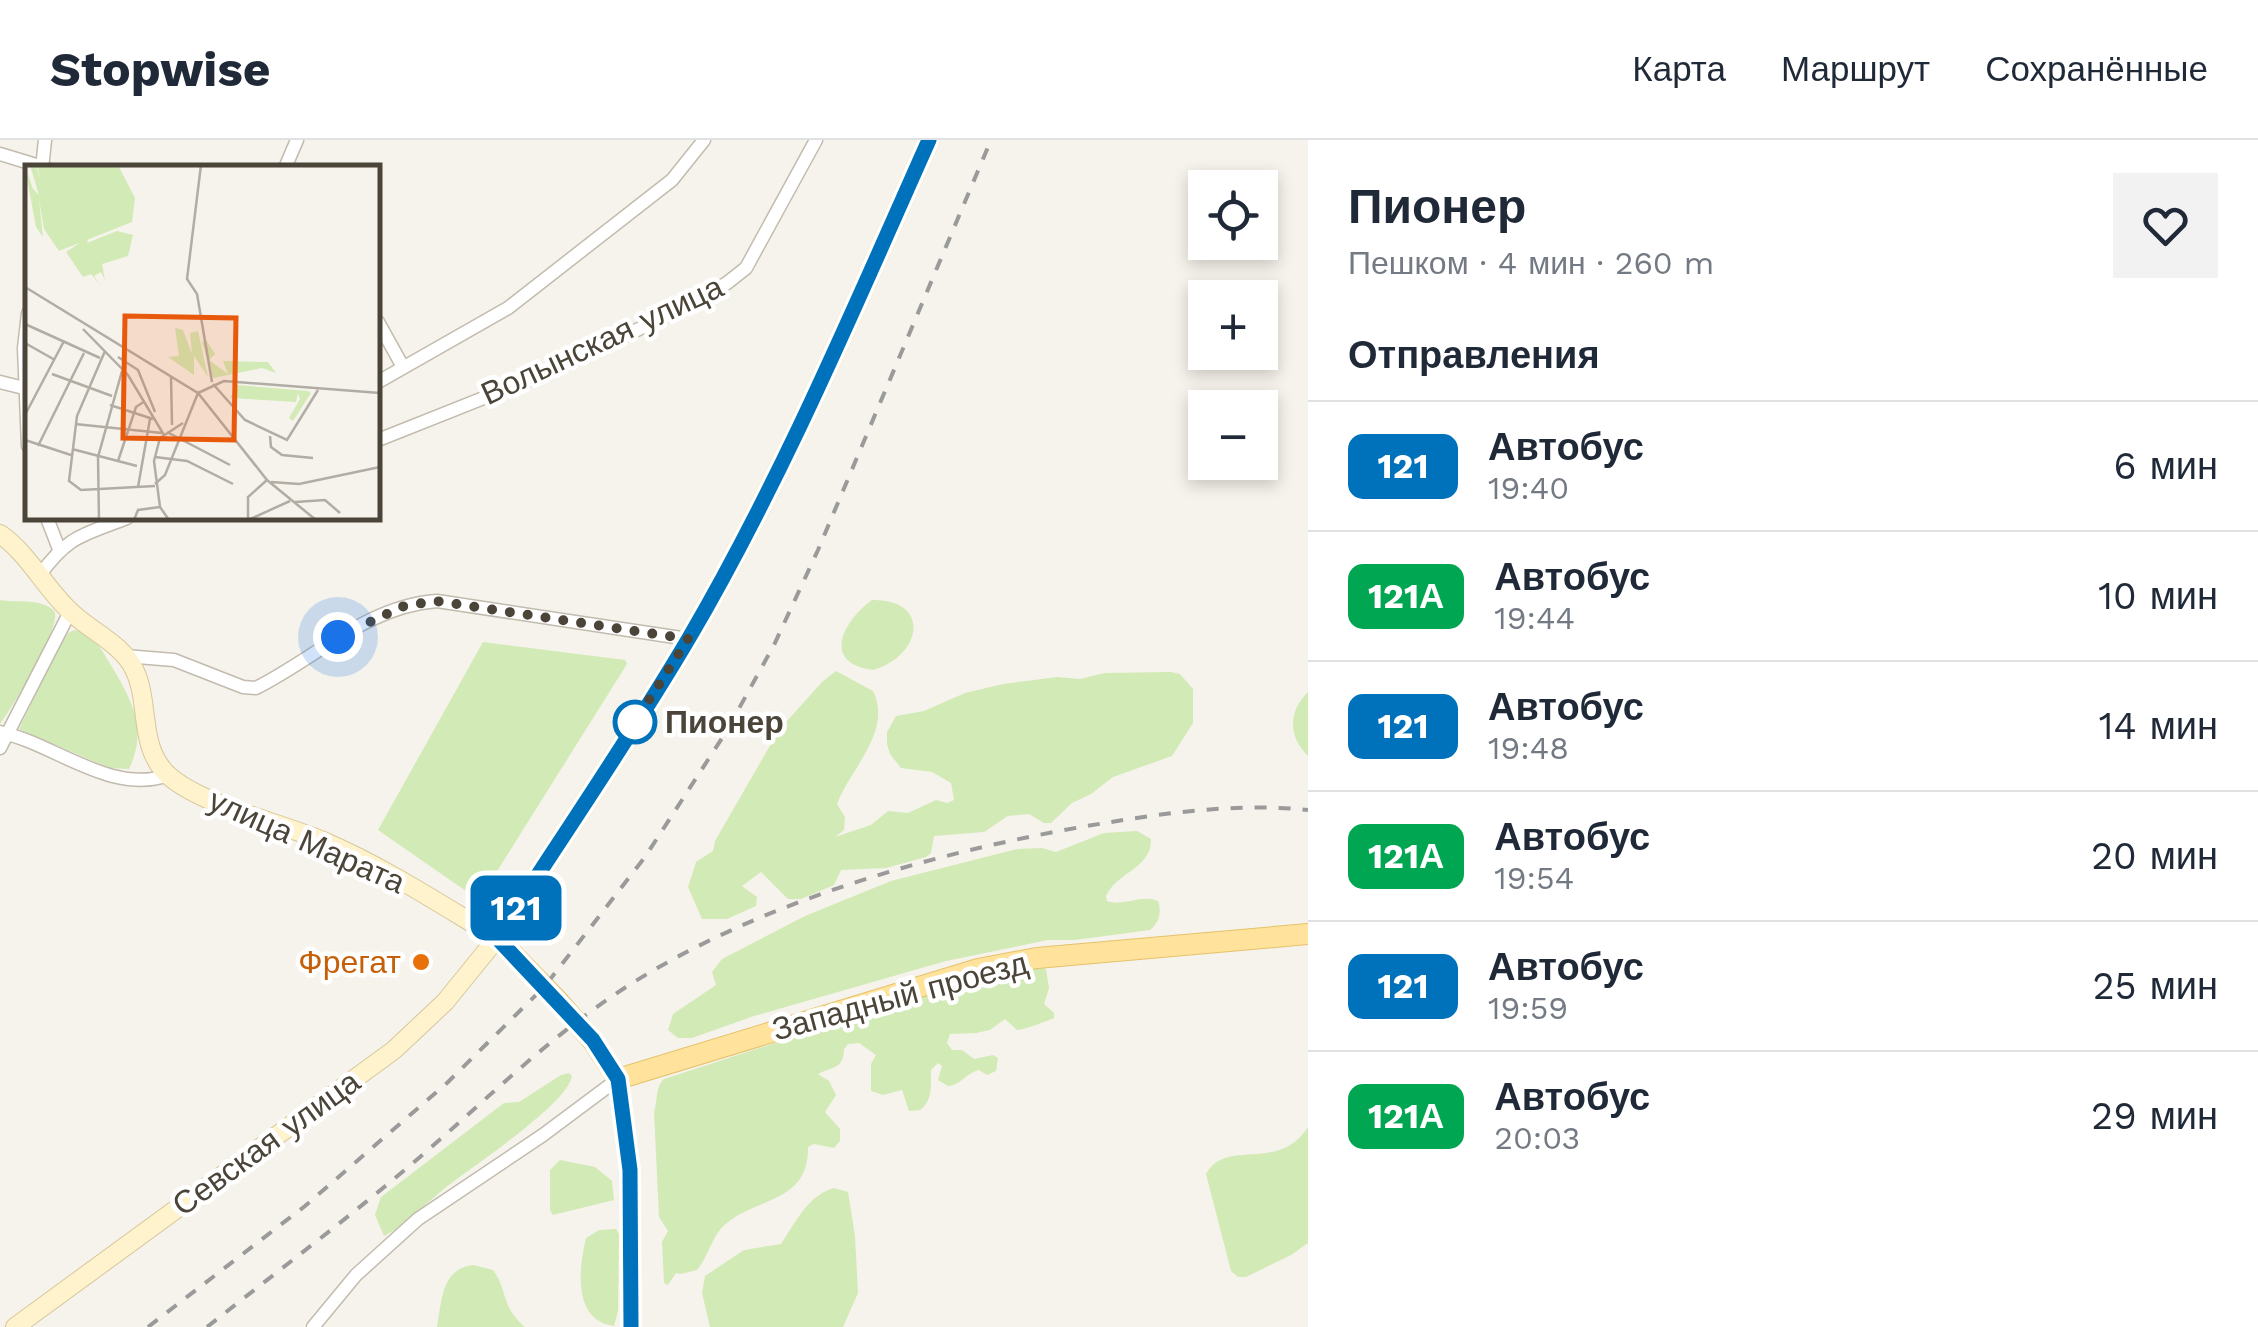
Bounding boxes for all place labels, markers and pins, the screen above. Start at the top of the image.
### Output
marker: Пионер [614,701,656,743]
place label: Пионер [665,703,784,741]
place label: Фрегат [298,943,401,981]
marker: Фрегат [410,951,432,973]

